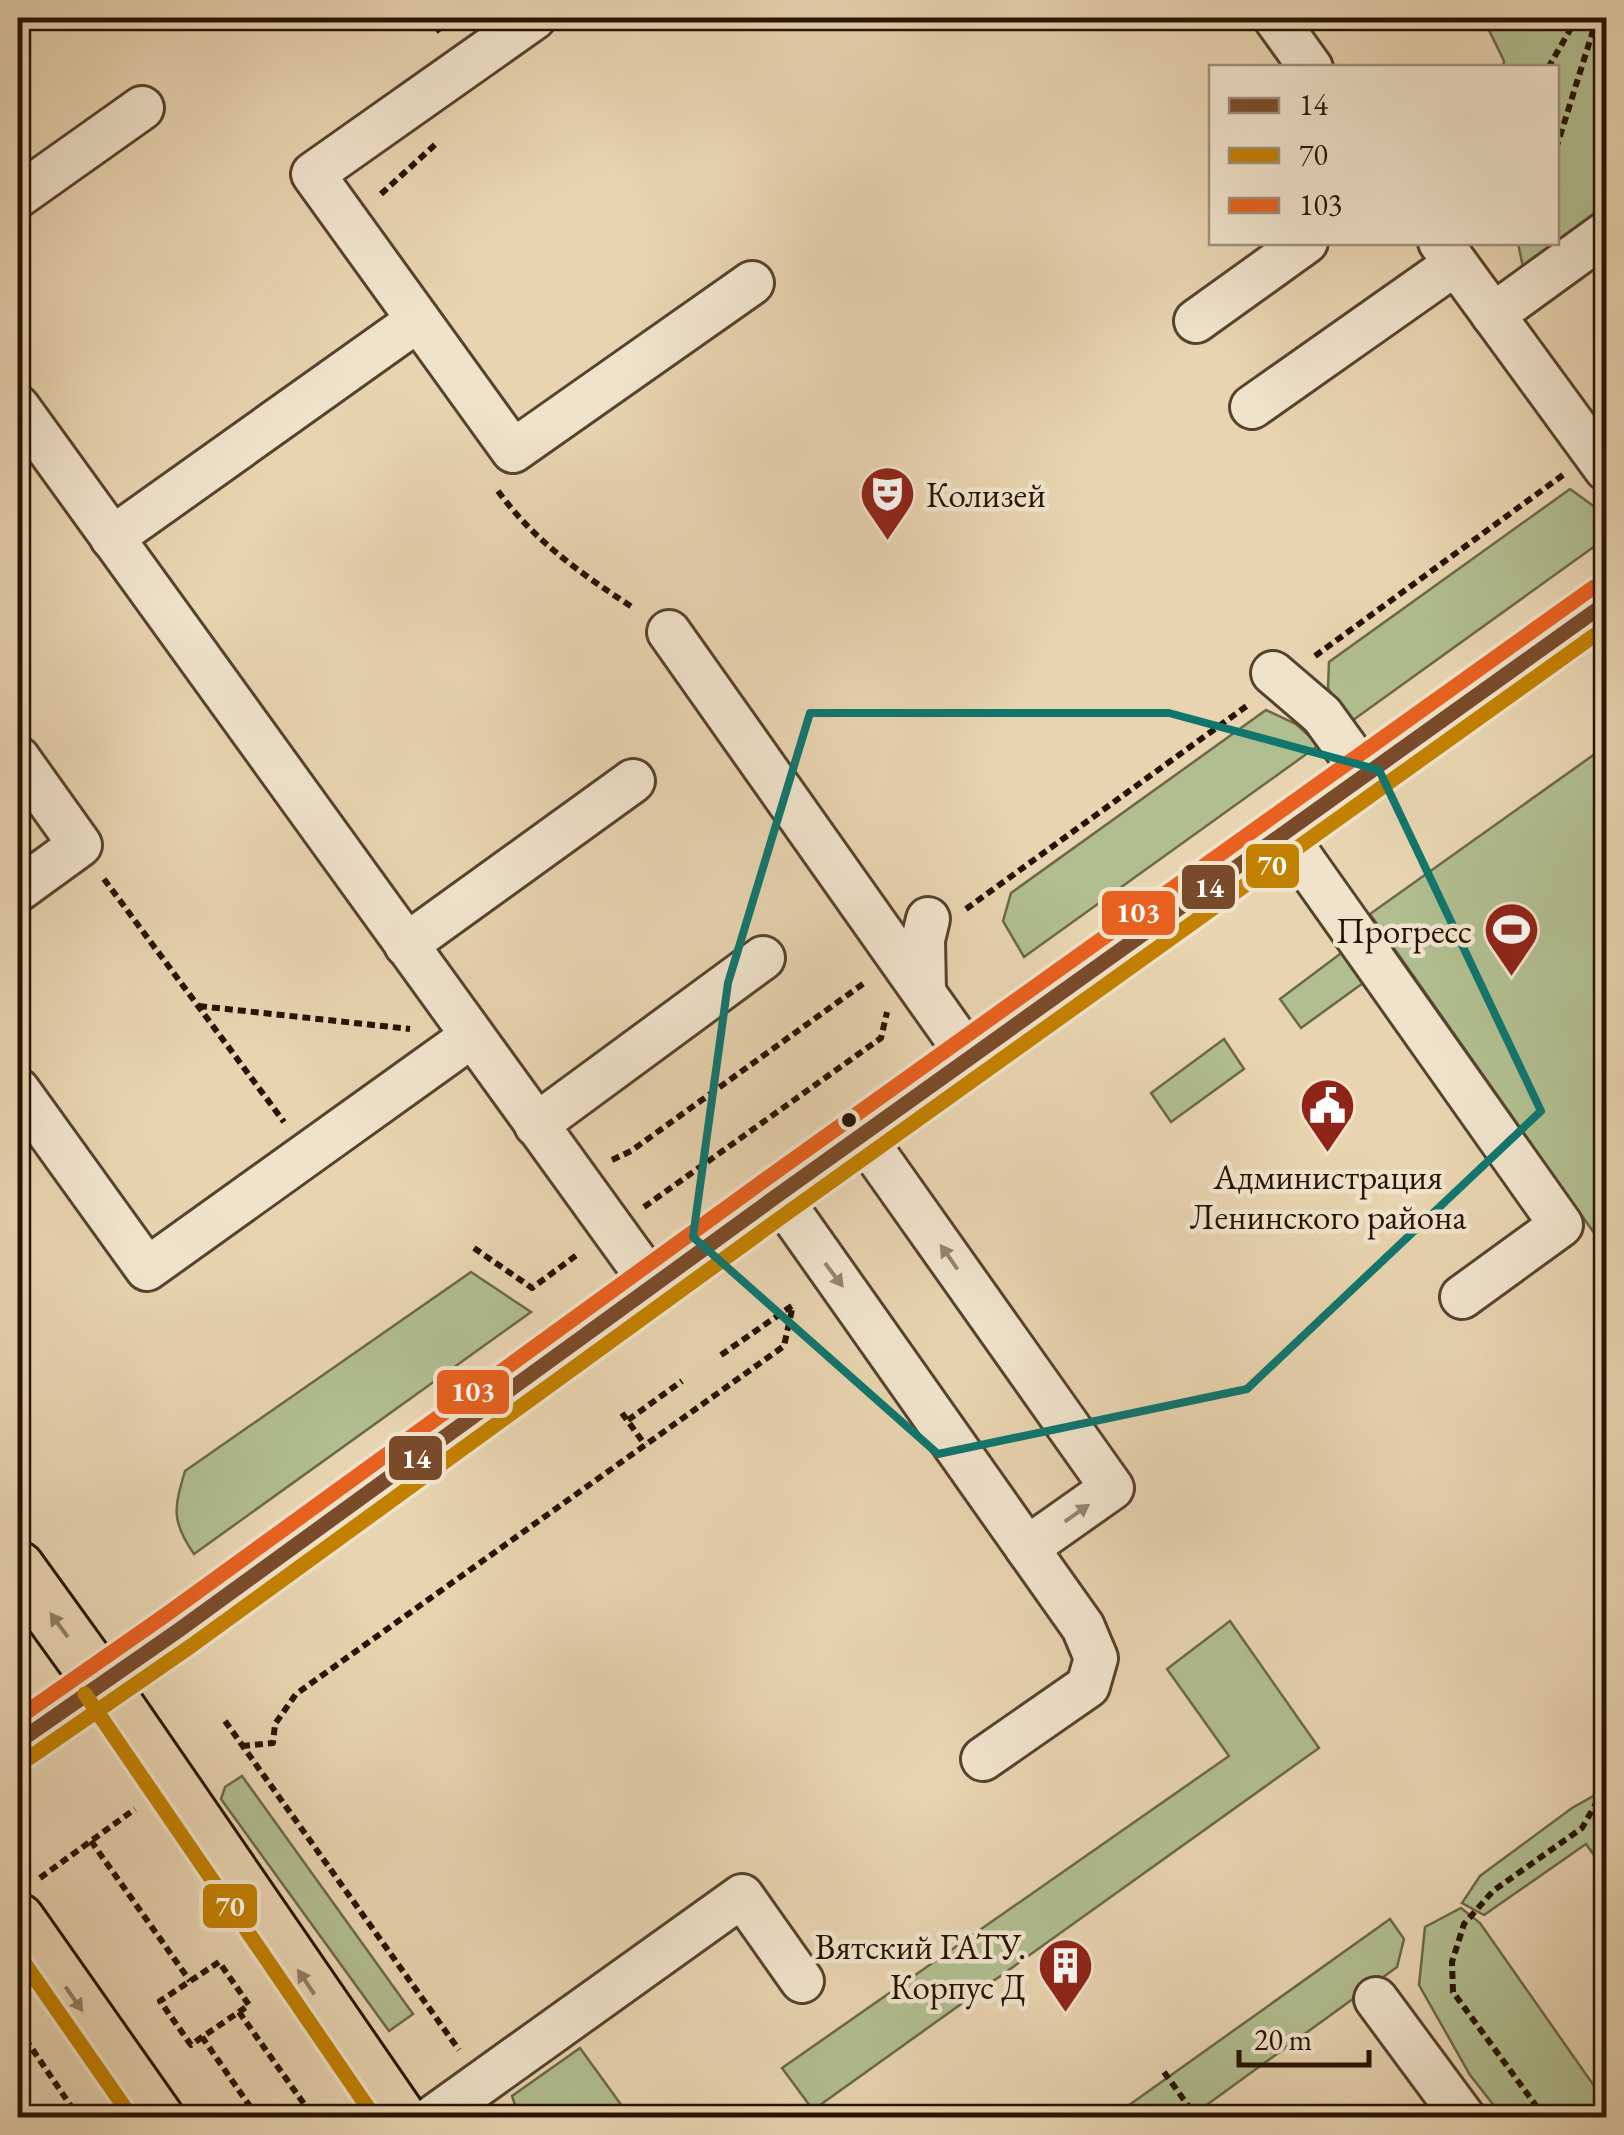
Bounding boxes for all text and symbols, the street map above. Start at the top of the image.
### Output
legend [1209,65,1559,245]
text: 14 [1299,85,1328,124]
text: 70 [1299,135,1328,174]
text: 103 [1299,185,1342,224]
theatre icon: Колизей [857,464,917,543]
place label: Колизей [926,472,1046,517]
line badge: 70 [1244,842,1301,890]
text: 70 [1257,847,1287,883]
line badge: 14 [1180,863,1237,911]
text: 14 [1194,869,1225,905]
line badge: 103 [1100,889,1177,937]
text: 103 [1116,894,1160,930]
sports icon: Прогресс [1481,900,1541,979]
place label: Прогресс [1336,908,1472,954]
public building icon: Администрация Ленинского района [1298,1075,1358,1154]
unlabelled marker [839,1110,859,1130]
place label: Администрация Ленинского района [1190,1154,1466,1240]
one-way arrow [940,1244,959,1271]
one-way arrow [823,1262,843,1288]
line badge: 103 [435,1368,511,1416]
text: 103 [451,1373,495,1409]
line badge: 14 [387,1434,444,1482]
text: 14 [401,1440,432,1476]
one-way arrow [1063,1504,1090,1523]
one-way arrow [50,1612,70,1638]
line badge: 70 [201,1882,259,1930]
text: 70 [215,1888,245,1924]
place label: Вятский ГАТУ. Корпус Д [815,1924,1026,2010]
building icon: Вятский ГАТУ. Корпус Д [1035,1936,1095,2015]
one-way arrow [297,1968,316,1995]
one-way arrow [64,1986,83,2012]
scale bar [1239,2005,1369,2067]
text: 20 m [1254,2020,1312,2059]

